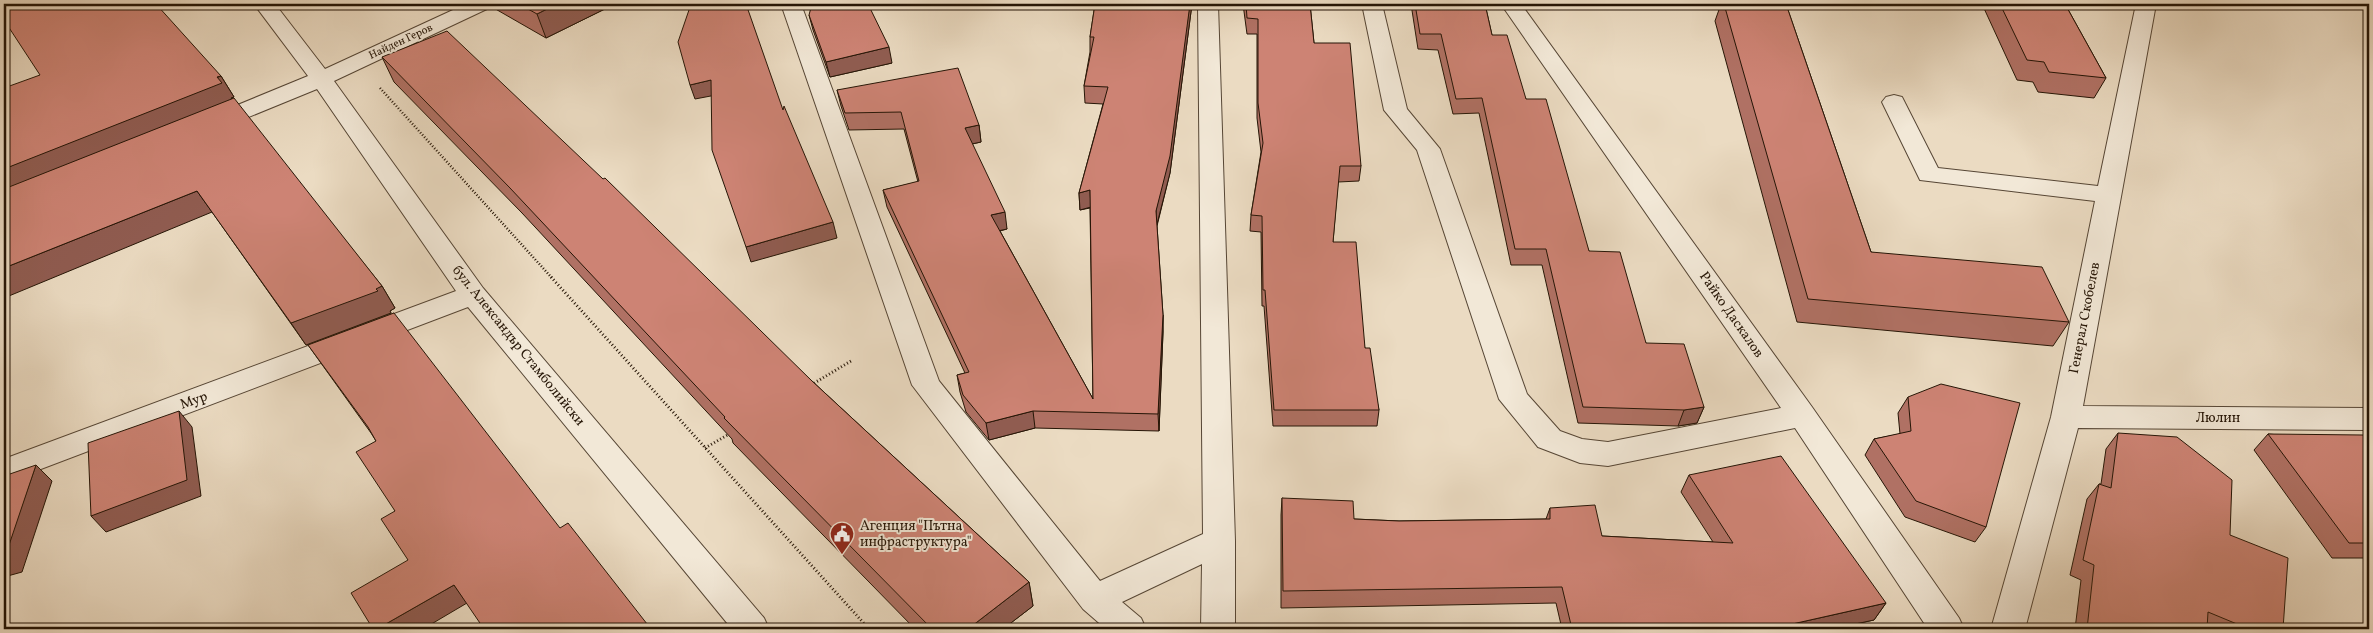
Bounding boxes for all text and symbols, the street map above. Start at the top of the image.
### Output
street label: Найден Геров [366,20,436,63]
street label: Генерал Скобелев [2065,261,2105,375]
street label: бул. Александър Стамболийски [447,262,589,431]
street label: Райко Даскалов [1694,268,1768,362]
street label: Мур [178,387,210,415]
street label: Люлин [2196,409,2241,428]
place label: Агенция "Пътна инфраструктура" [860,517,972,552]
public building icon: Агенция "Пътна инфраструктура" [829,521,855,555]

